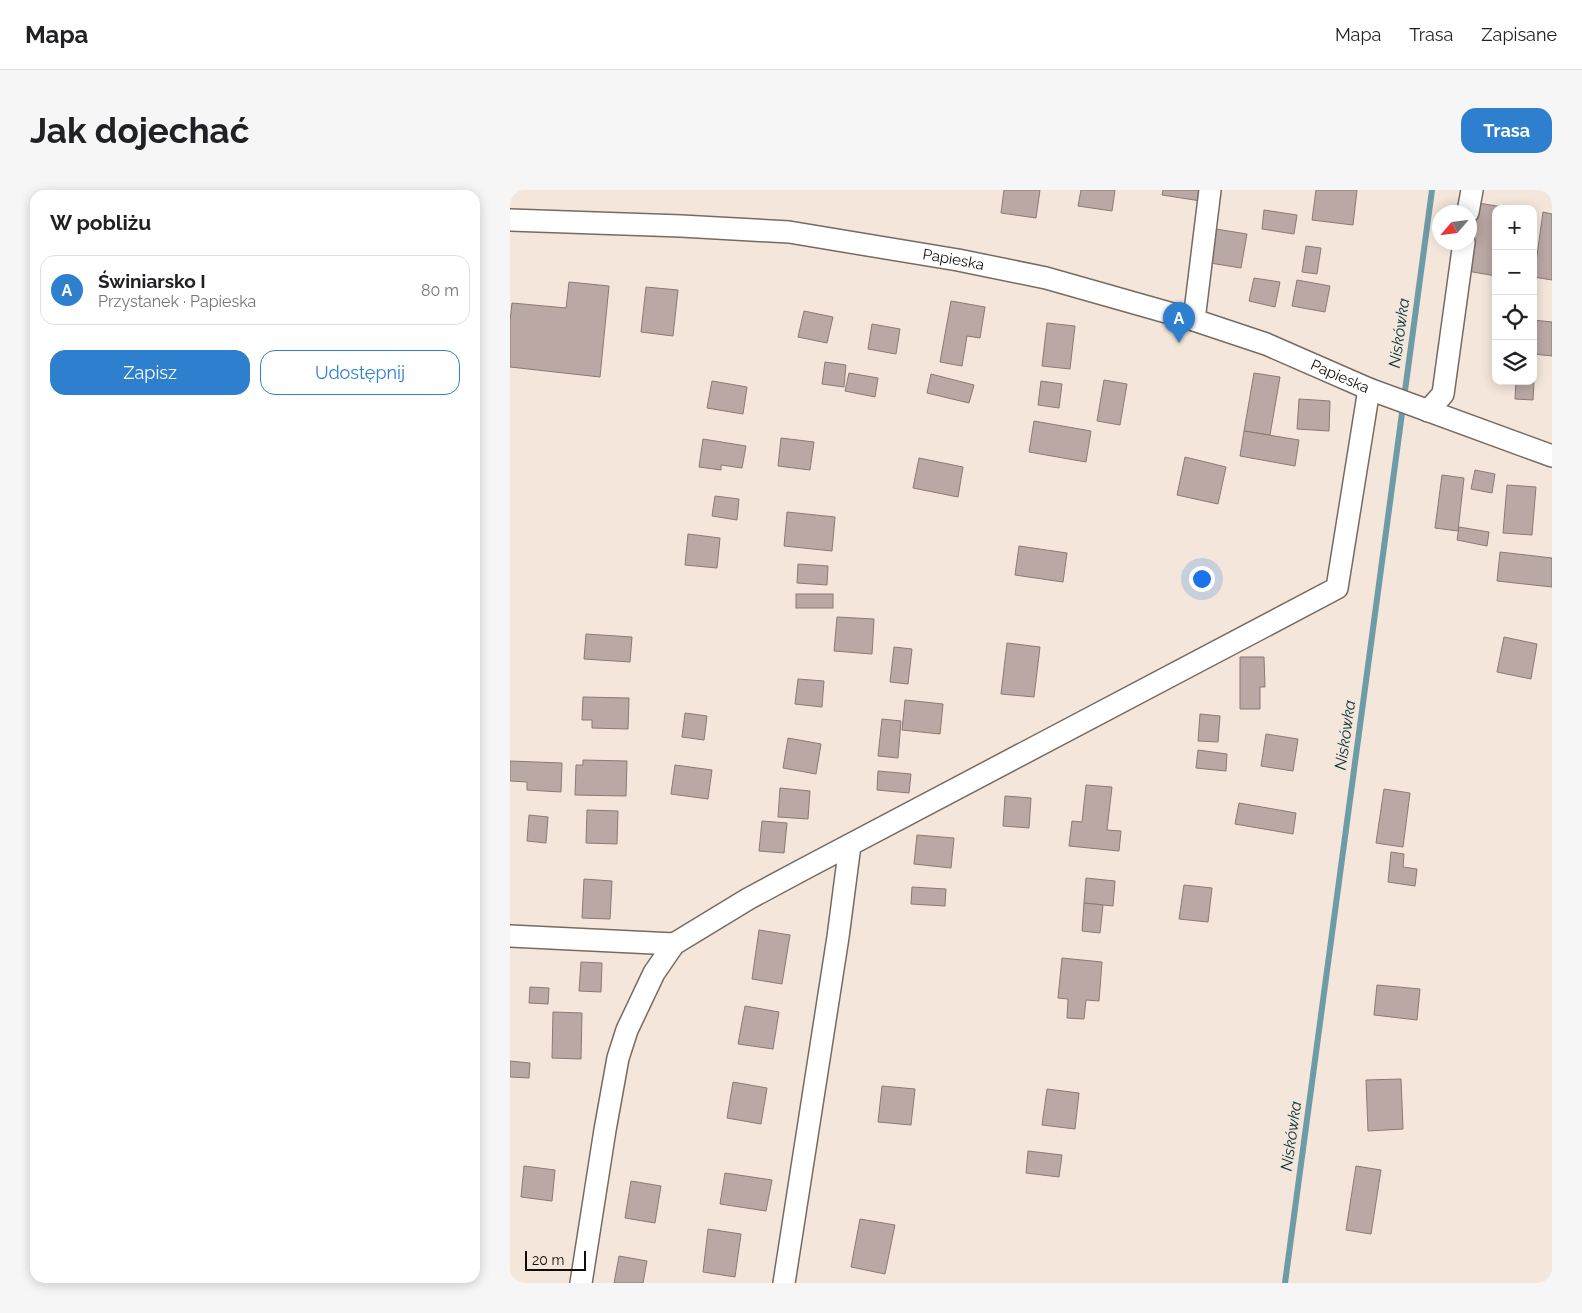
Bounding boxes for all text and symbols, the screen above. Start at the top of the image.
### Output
text: Mapa [25,20,88,49]
text: Mapa [1335,24,1381,45]
text: Trasa [1409,24,1453,45]
text: Zapisane [1481,24,1557,45]
button: Trasa [1461,108,1552,153]
text: Jak dojechać [30,110,249,151]
north arrow [1432,205,1477,250]
map controls [1492,205,1537,385]
button: + [1492,205,1537,250]
text: W pobliżu [50,210,151,235]
street label: Papieska [921,245,986,274]
button: − [1492,250,1537,295]
text: Świniarsko I [98,270,206,292]
text: A [62,281,72,300]
text: 80 m [421,281,459,300]
text: Przystanek · Papieska [98,292,256,311]
button: locate [1492,295,1537,340]
water label: Niskówka [1385,296,1413,369]
pin: A [1163,302,1195,343]
button: layers [1492,340,1537,385]
button: Zapisz [50,350,250,395]
button: Udostępnij [260,350,460,395]
street label: Papieska [1308,356,1372,397]
your location [1189,566,1215,592]
water label: Niskówka [1331,698,1359,771]
water label: Niskówka [1277,1099,1305,1172]
scale bar [525,1248,586,1271]
text: 20 m [532,1252,564,1268]

